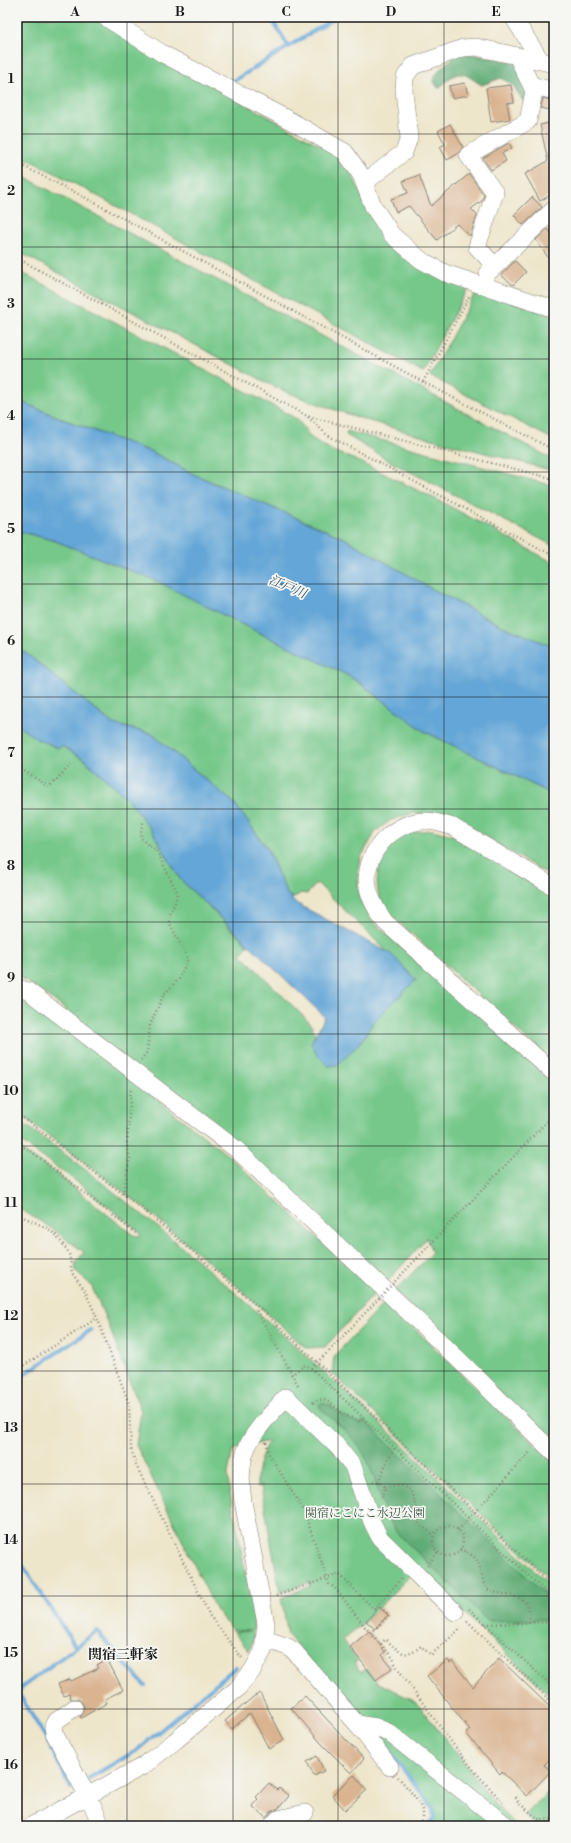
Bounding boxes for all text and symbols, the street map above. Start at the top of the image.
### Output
text: A [69,4,80,20]
text: B [175,4,185,20]
text: C [281,4,291,20]
text: D [386,4,396,20]
text: E [491,4,501,20]
text: 1 [8,71,15,87]
text: 2 [7,183,15,199]
text: 3 [7,296,15,312]
text: 4 [7,408,16,424]
text: 5 [7,521,15,537]
water label: 江戸川 [267,572,311,603]
text: 6 [7,633,15,649]
text: 7 [7,745,15,761]
text: 8 [7,858,15,874]
text: 9 [7,970,15,986]
text: 10 [3,1083,19,1099]
text: 11 [5,1195,18,1211]
text: 12 [4,1308,18,1324]
text: 13 [4,1420,18,1436]
park label: 関宿にこにこ水辺公園 [305,1506,425,1521]
text: 14 [4,1532,18,1548]
text: 15 [4,1645,18,1661]
district label: 関宿三軒家 [88,1646,158,1664]
text: 16 [4,1757,18,1773]

